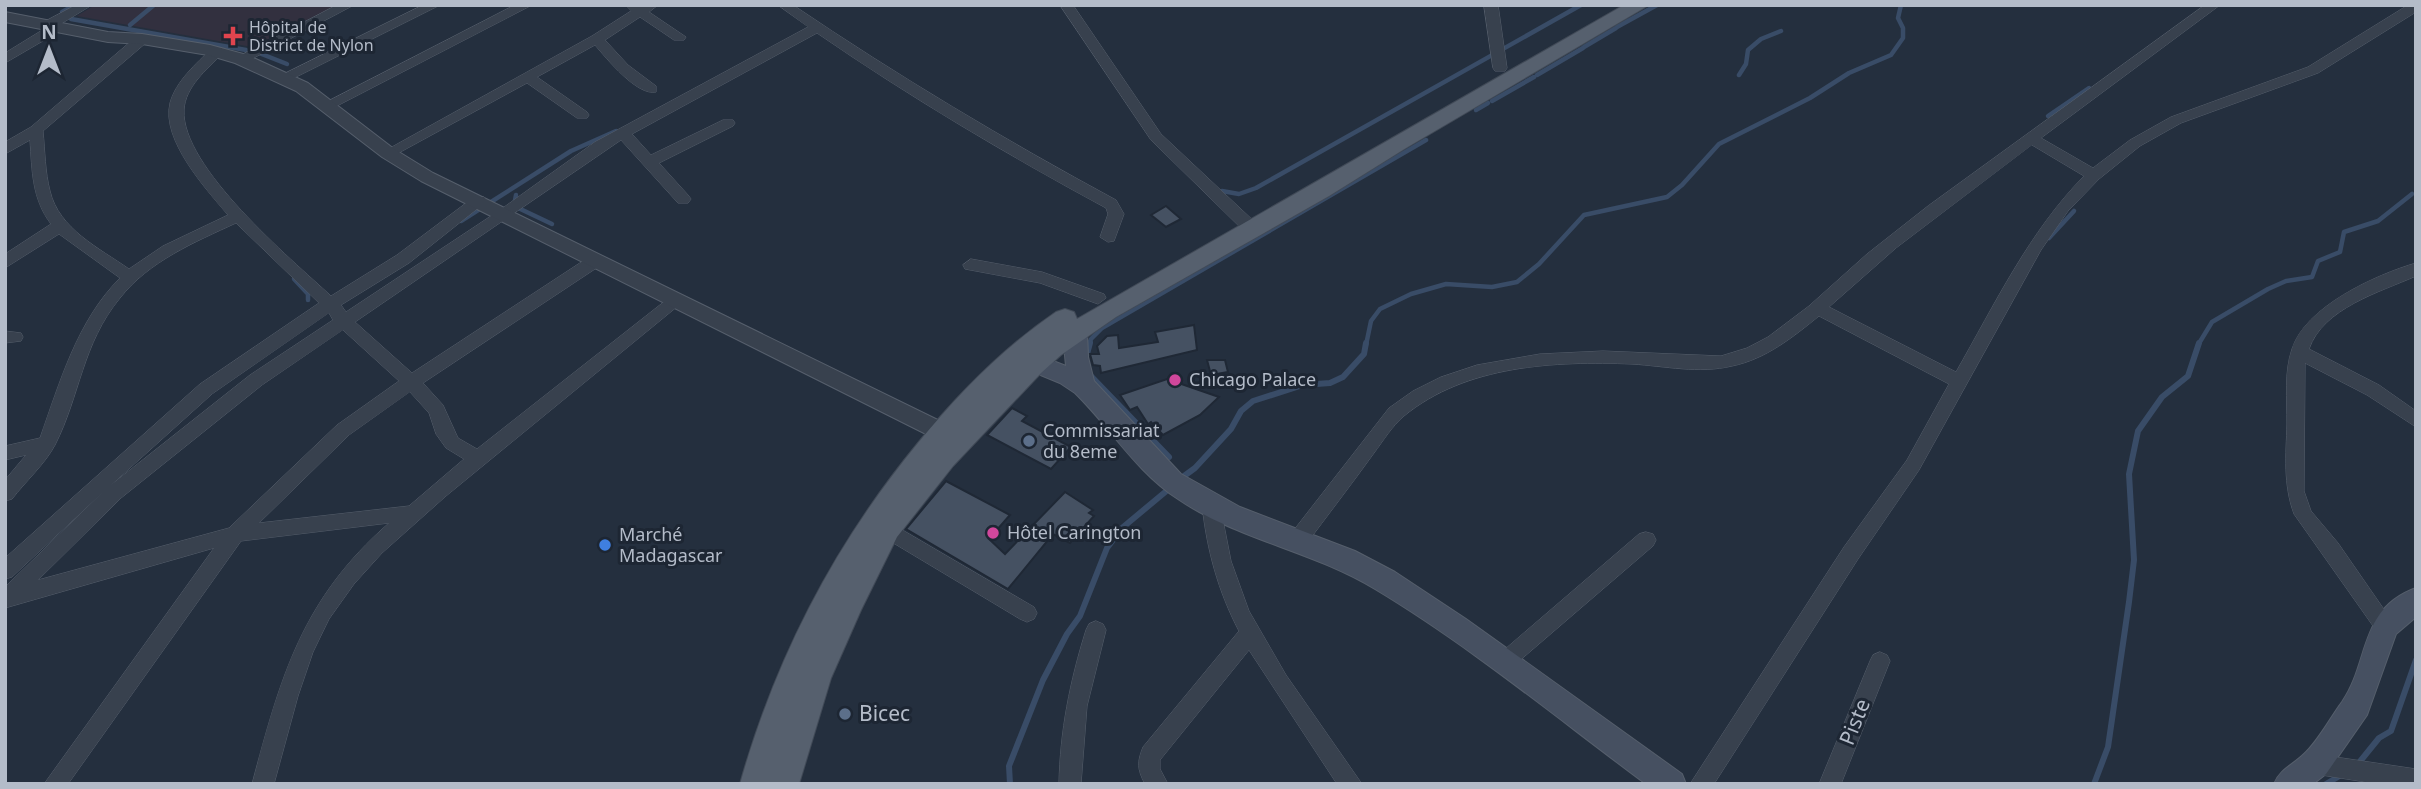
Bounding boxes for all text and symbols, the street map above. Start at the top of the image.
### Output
north arrow [14,14,84,84]
place label: Hôpital de District de Nylon [249,16,374,56]
text: N [41,19,57,45]
marker: Hôpital de District de Nylon [223,26,243,46]
place label: Chicago Palace [1189,367,1316,391]
marker: Chicago Palace [1167,372,1183,388]
place label: Commissariat du 8eme [1043,418,1160,463]
marker: Commissariat du 8eme [1021,433,1037,449]
place label: Hôtel Carington [1007,520,1141,544]
place label: Marché Madagascar [619,522,723,567]
marker: Hôtel Carington [985,525,1001,541]
marker: Marché Madagascar [597,537,613,553]
street label: Piste [1832,694,1876,749]
place label: Bicec [859,699,910,727]
marker: Bicec [837,706,853,722]

